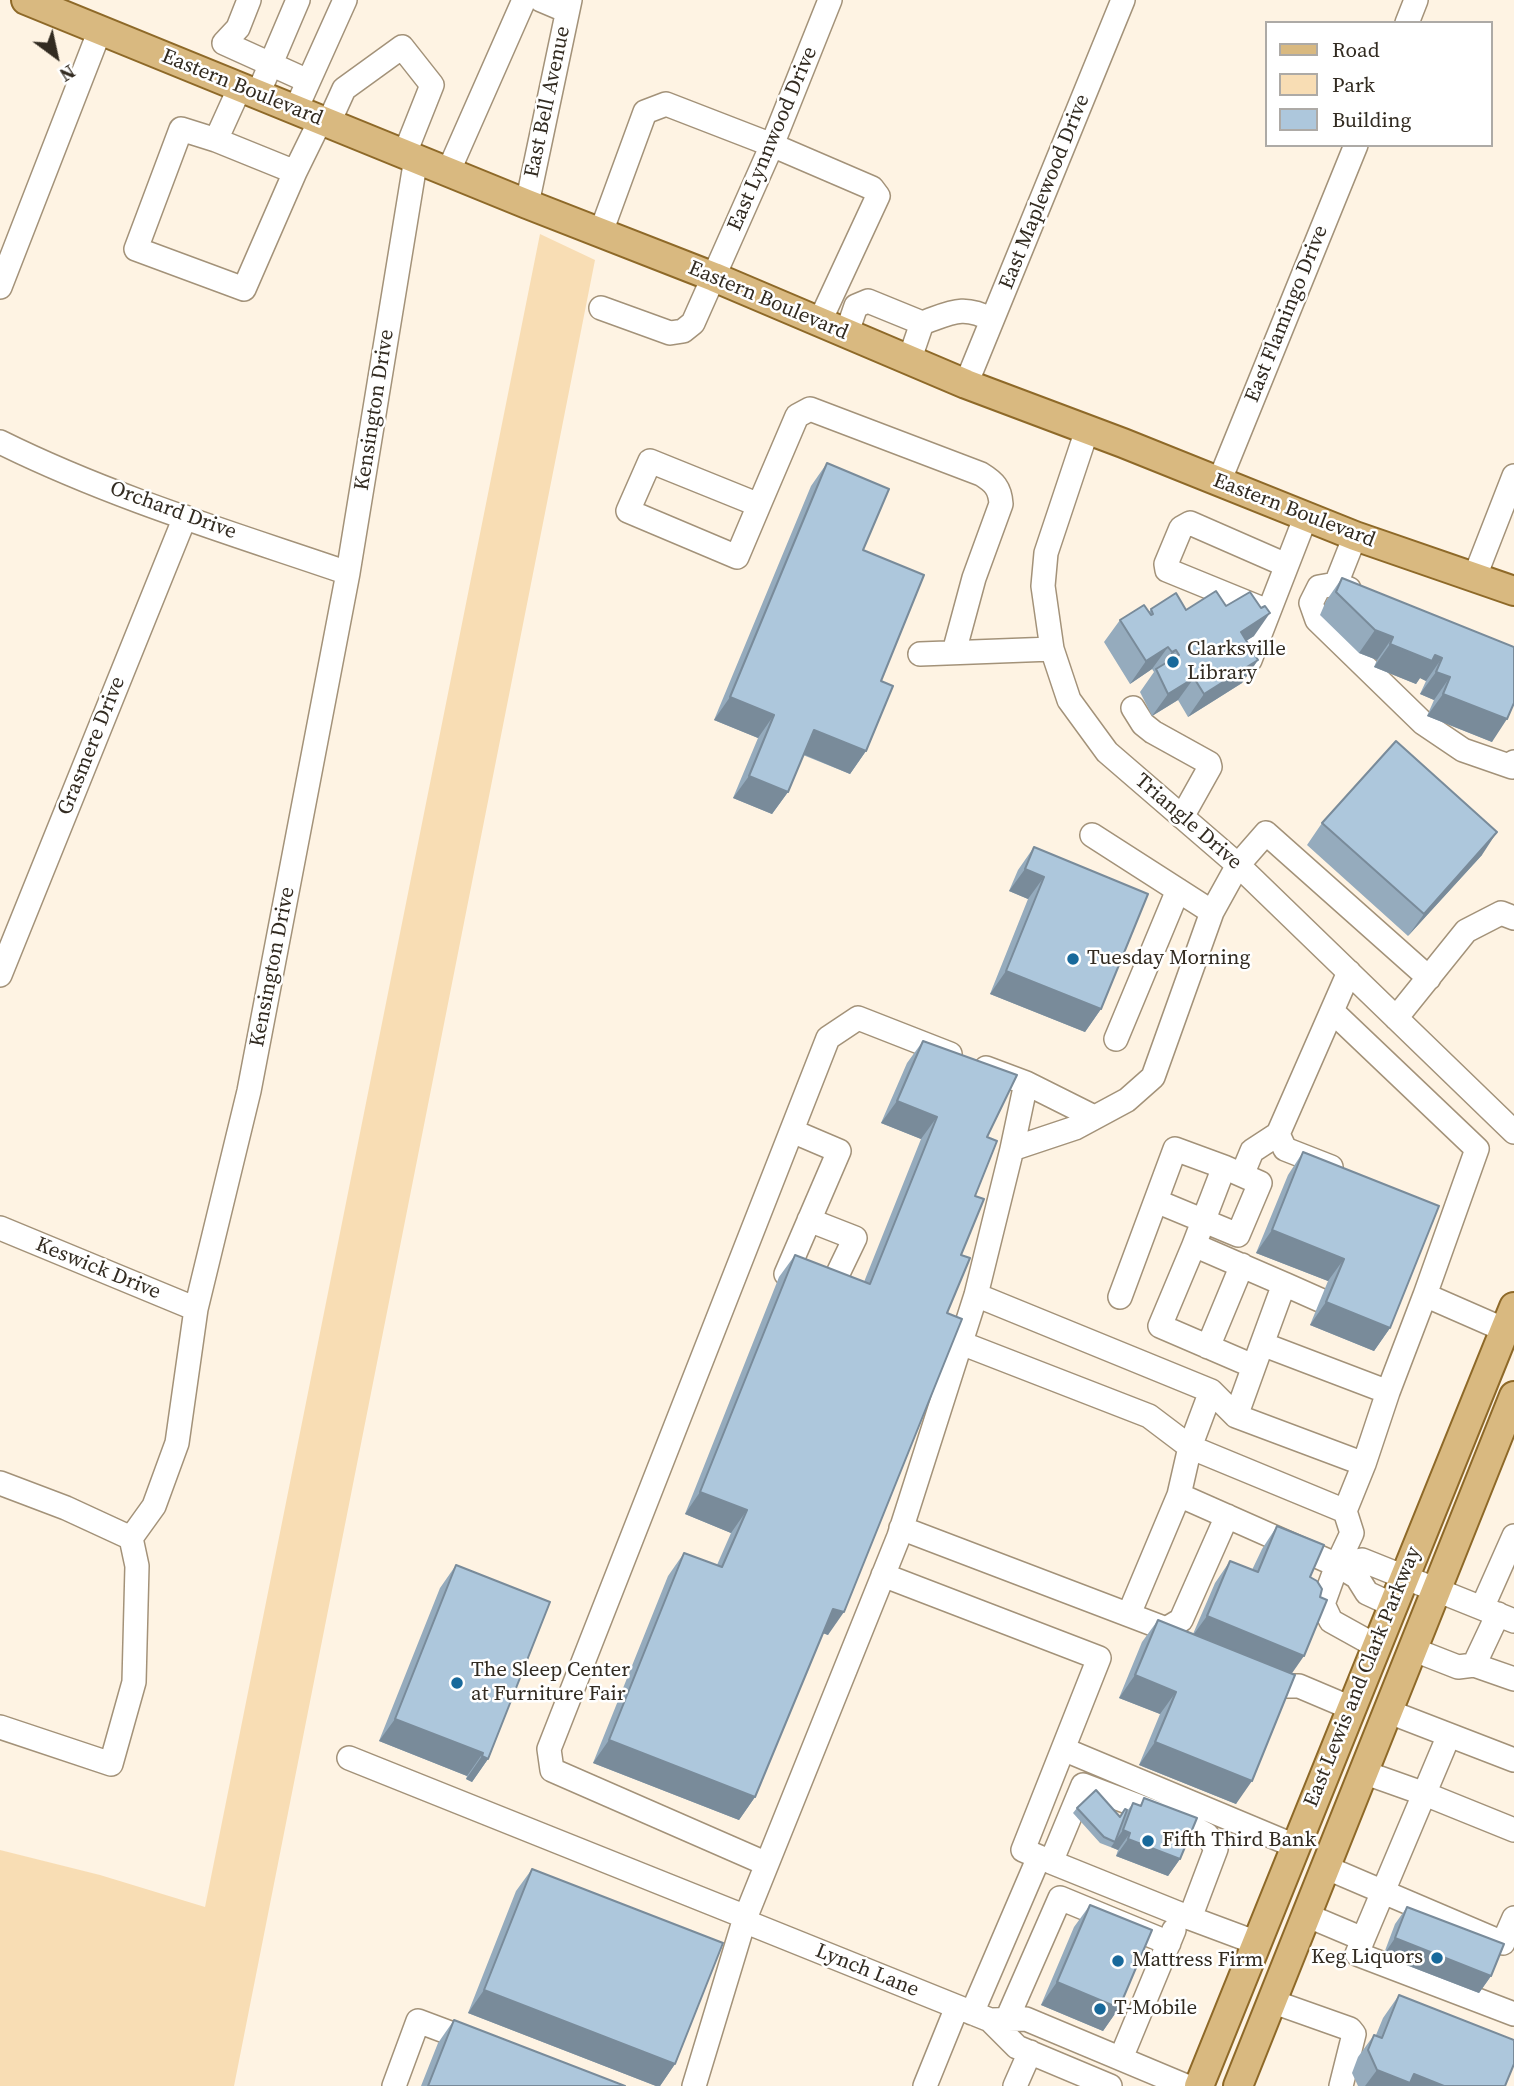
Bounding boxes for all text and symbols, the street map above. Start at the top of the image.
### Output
north arrow [21,21,91,91]
legend [1266,21,1493,147]
street label: East Bell Avenue [520,24,576,180]
text: Road [1332,35,1380,64]
street label: East Lynnwood Drive [723,43,823,235]
street label: Eastern Boulevard [158,44,326,132]
text: N [55,59,80,88]
text: Park [1332,70,1375,99]
street label: East Maplewood Drive [994,91,1096,293]
text: Building [1332,105,1411,134]
street label: East Flamingo Drive [1240,222,1334,406]
street label: Eastern Boulevard [684,256,852,346]
street label: Kensington Drive [350,328,400,492]
street label: Eastern Boulevard [1209,469,1379,553]
street label: Orchard Drive [106,476,240,546]
place label: Clarksville Library [1187,637,1286,687]
marker: Clarksville Library [1165,654,1181,670]
street label: Grasmere Drive [53,673,131,819]
street label: Triangle Drive [1129,769,1247,875]
street label: Kensington Drive [245,885,301,1049]
place label: Tuesday Morning [1087,946,1250,972]
marker: Tuesday Morning [1065,951,1081,967]
street label: Keswick Drive [32,1232,164,1306]
street label: East Lewis and Clark Parkway [1299,1543,1427,1811]
place label: The Sleep Center at Furniture Fair [471,1658,630,1708]
marker: The Sleep Center at Furniture Fair [449,1675,465,1691]
place label: Fifth Third Bank [1162,1828,1316,1854]
marker: Fifth Third Bank [1140,1833,1156,1849]
street label: Lynch Lane [812,1939,922,2003]
place label: Keg Liquors [1311,1945,1423,1971]
place label: Mattress Firm [1132,1948,1264,1974]
marker: Keg Liquors [1429,1950,1445,1966]
marker: Mattress Firm [1110,1953,1126,1969]
place label: T-Mobile [1114,1996,1197,2022]
marker: T-Mobile [1092,2001,1108,2017]

